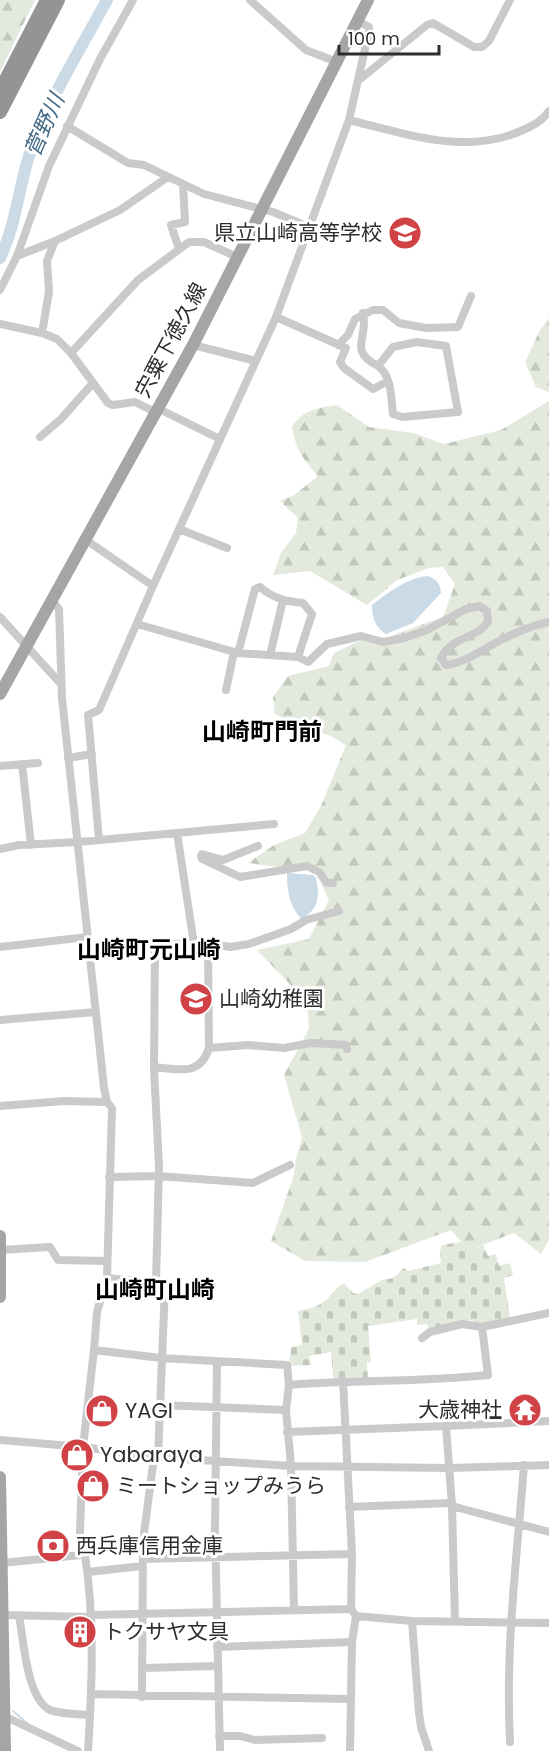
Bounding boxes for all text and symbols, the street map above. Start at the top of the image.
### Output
scale bar [339,18,440,56]
text: 100 m [348,26,400,51]
water label: 菅野川 [17,87,73,162]
school or university icon: 県立山崎高等学校 [387,215,423,251]
place label: 県立山崎高等学校 [214,218,382,247]
street label: 宍粟下徳久線 [128,277,213,402]
district label: 山崎町門前 [202,715,322,748]
district label: 山崎町元山崎 [77,933,221,966]
school or university icon: 山崎幼稚園 [178,981,214,1017]
place label: 山崎幼稚園 [219,984,324,1013]
district label: 山崎町山崎 [95,1273,215,1306]
temple icon: 大歳神社 [507,1392,543,1428]
shop icon: YAGI [84,1393,120,1429]
place label: 大歳神社 [418,1395,502,1424]
place label: YAGI [125,1396,173,1425]
shop icon: Yabaraya [59,1437,95,1473]
place label: Yabaraya [100,1440,203,1469]
shop icon: ミートショップみうら [75,1468,111,1504]
place label: ミートショップみうら [116,1471,326,1500]
bank icon: 西兵庫信用金庫 [35,1528,71,1564]
place label: 西兵庫信用金庫 [76,1531,223,1560]
building icon: トクサヤ文具 [62,1614,98,1650]
place label: トクサヤ文具 [103,1617,229,1646]

